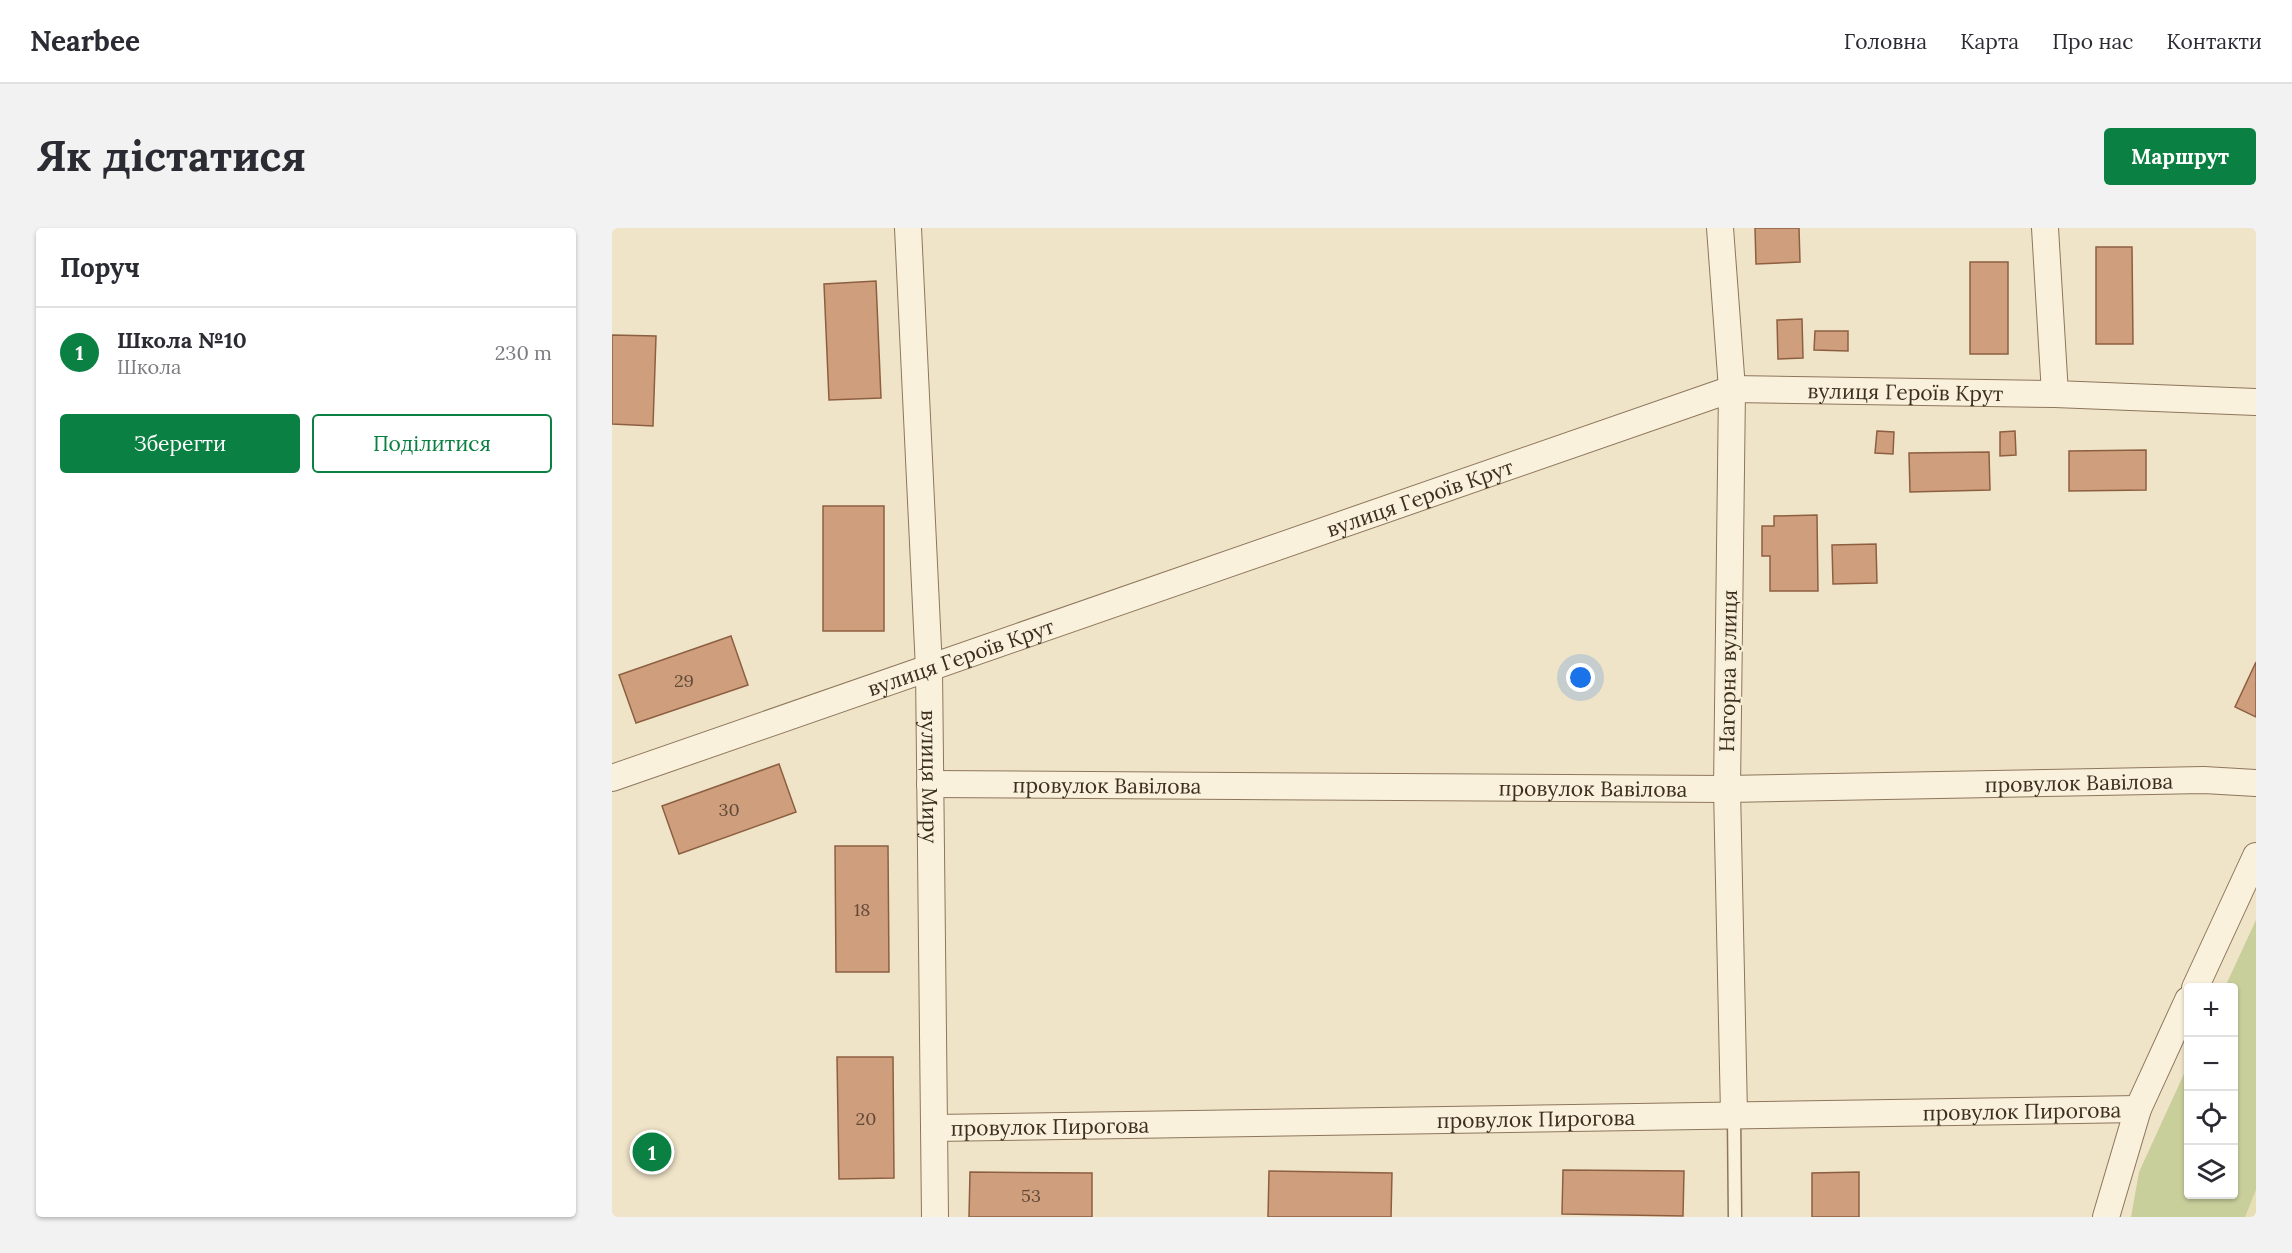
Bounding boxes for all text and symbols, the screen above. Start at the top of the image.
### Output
text: Nearbee [30,23,140,59]
text: Головна [1844,28,1927,55]
text: Карта [1960,28,2019,55]
text: Про нас [2052,28,2134,55]
text: Контакти [2167,28,2262,55]
button: Маршрут [2104,128,2256,185]
text: Як дістатися [36,129,306,183]
text: Поруч [60,251,140,284]
text: Школа №10 [117,326,247,354]
text: 1 [75,340,84,365]
text: 230 m [495,340,552,365]
text: Школа [117,354,181,379]
street label: вулиця Героїв Крут [1807,377,2003,407]
button: Зберегти [60,414,300,473]
button: Поділитися [312,414,552,473]
street label: вулиця Героїв Крут [1323,453,1517,542]
street label: Нагорна вулиця [1713,590,1743,752]
street label: вулиця Героїв Крут [864,612,1058,702]
your location [1566,663,1595,692]
house number: 29 [674,669,694,692]
street label: вулиця Миру [916,710,944,843]
street label: провулок Вавілова [1984,767,2174,798]
street label: провулок Вавілова [1013,771,1202,799]
street label: провулок Вавілова [1499,774,1688,802]
house number: 30 [718,798,740,821]
house number: 18 [854,898,870,921]
map controls [2184,983,2238,1199]
button: + [2184,983,2238,1037]
button: − [2184,1037,2238,1091]
button: locate [2184,1091,2238,1145]
street label: провулок Пирогова [1922,1096,2121,1126]
street label: провулок Пирогова [1436,1103,1636,1134]
house number: 20 [856,1107,876,1130]
street label: провулок Пирогова [951,1111,1150,1141]
pin: 1 [632,1130,672,1174]
button: layers [2184,1145,2238,1199]
house number: 53 [1021,1184,1041,1207]

